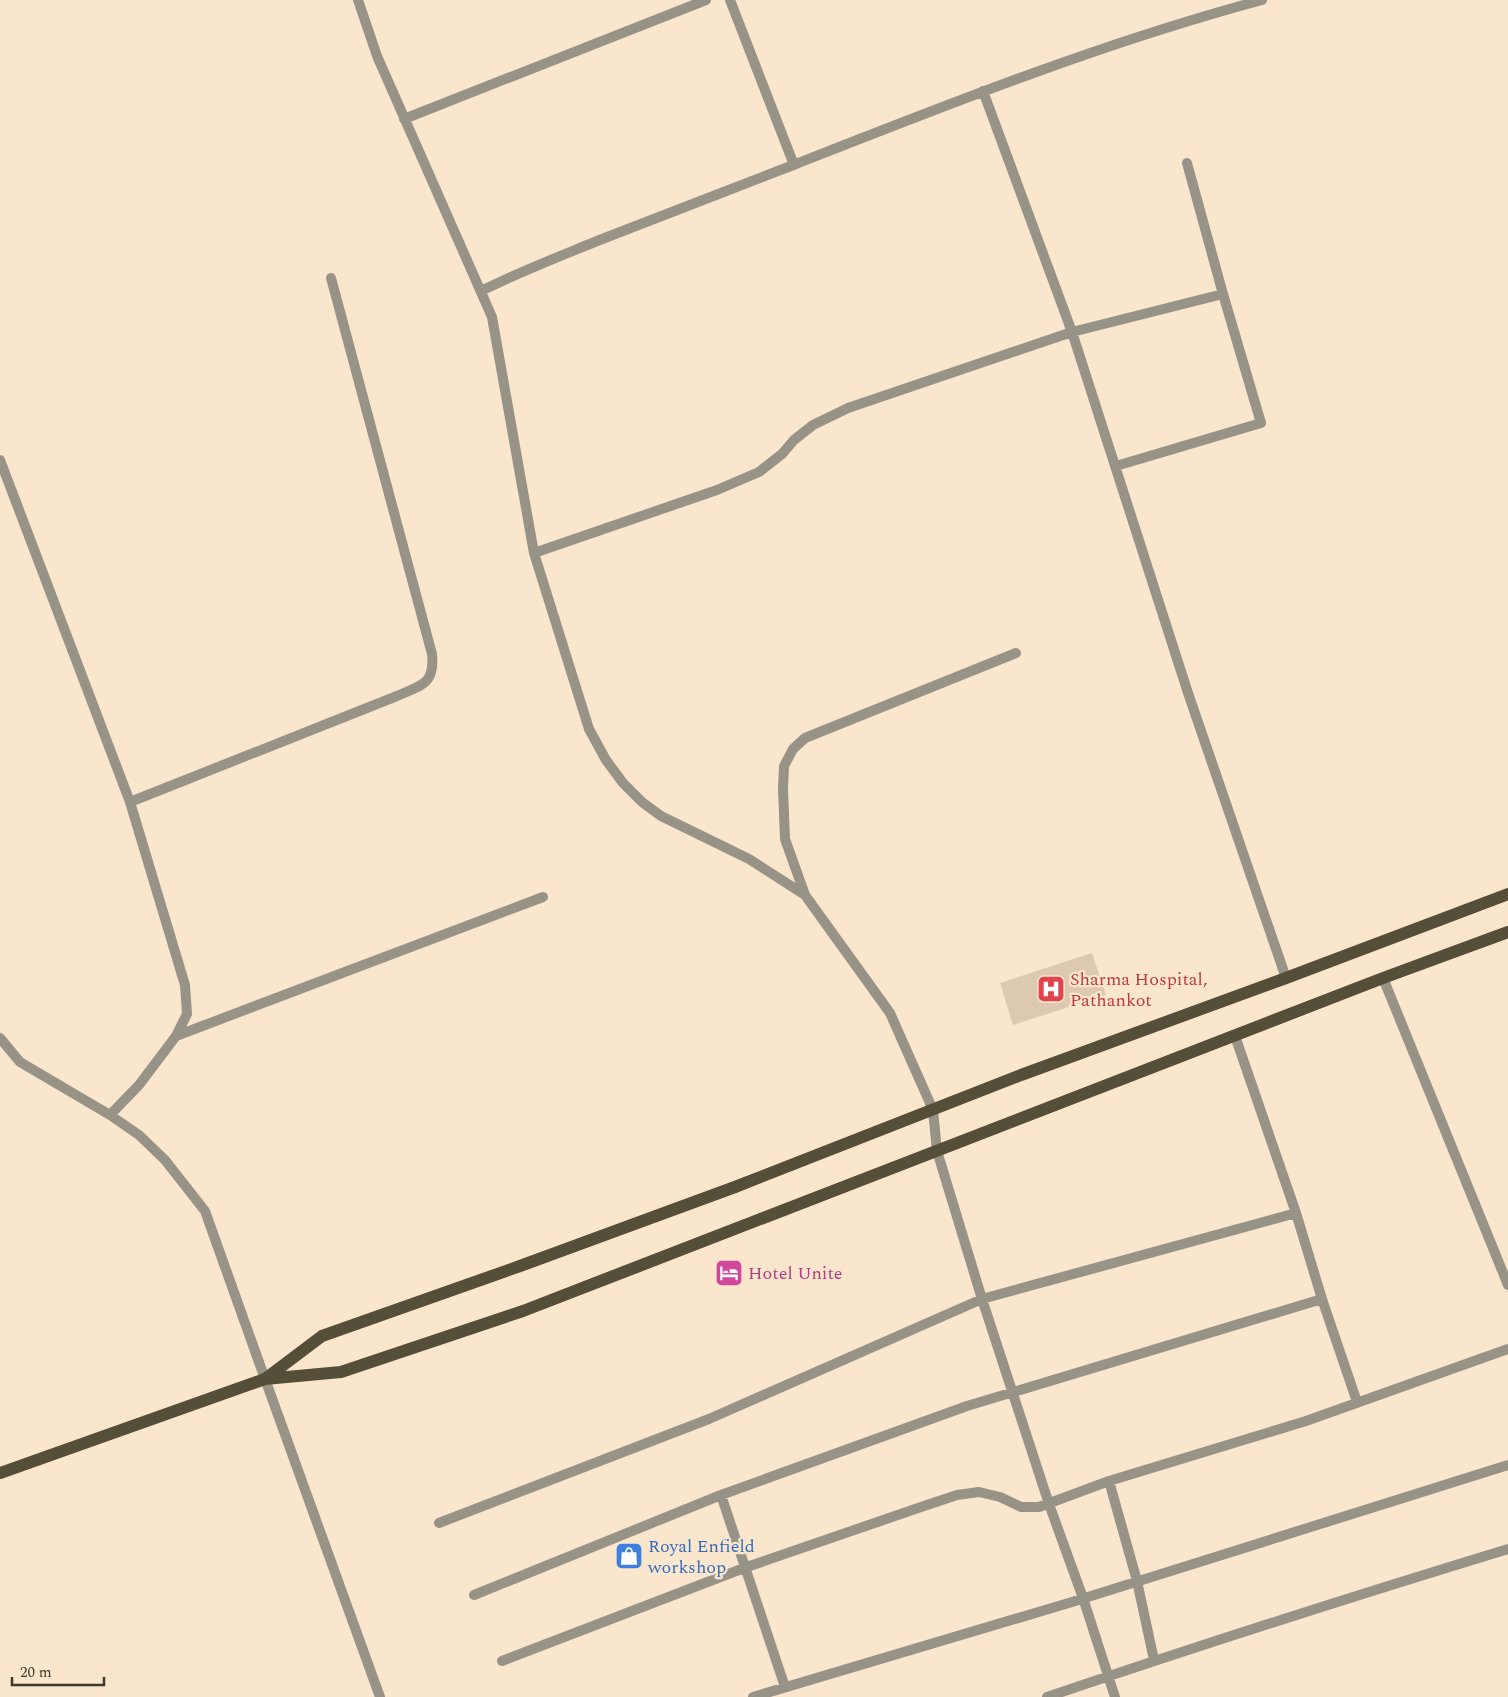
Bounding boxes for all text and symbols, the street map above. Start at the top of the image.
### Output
place label: Sharma Hospital, Pathankot [1070,966,1207,1014]
hospital icon: Sharma Hospital, Pathankot [1036,974,1066,1004]
hotel icon: Hotel Unite [714,1258,744,1288]
place label: Hotel Unite [748,1260,842,1287]
place label: Royal Enfield workshop [647,1533,755,1581]
shop icon: Royal Enfield workshop [614,1541,644,1571]
scale bar [12,1654,105,1686]
text: 20 m [20,1661,52,1684]

